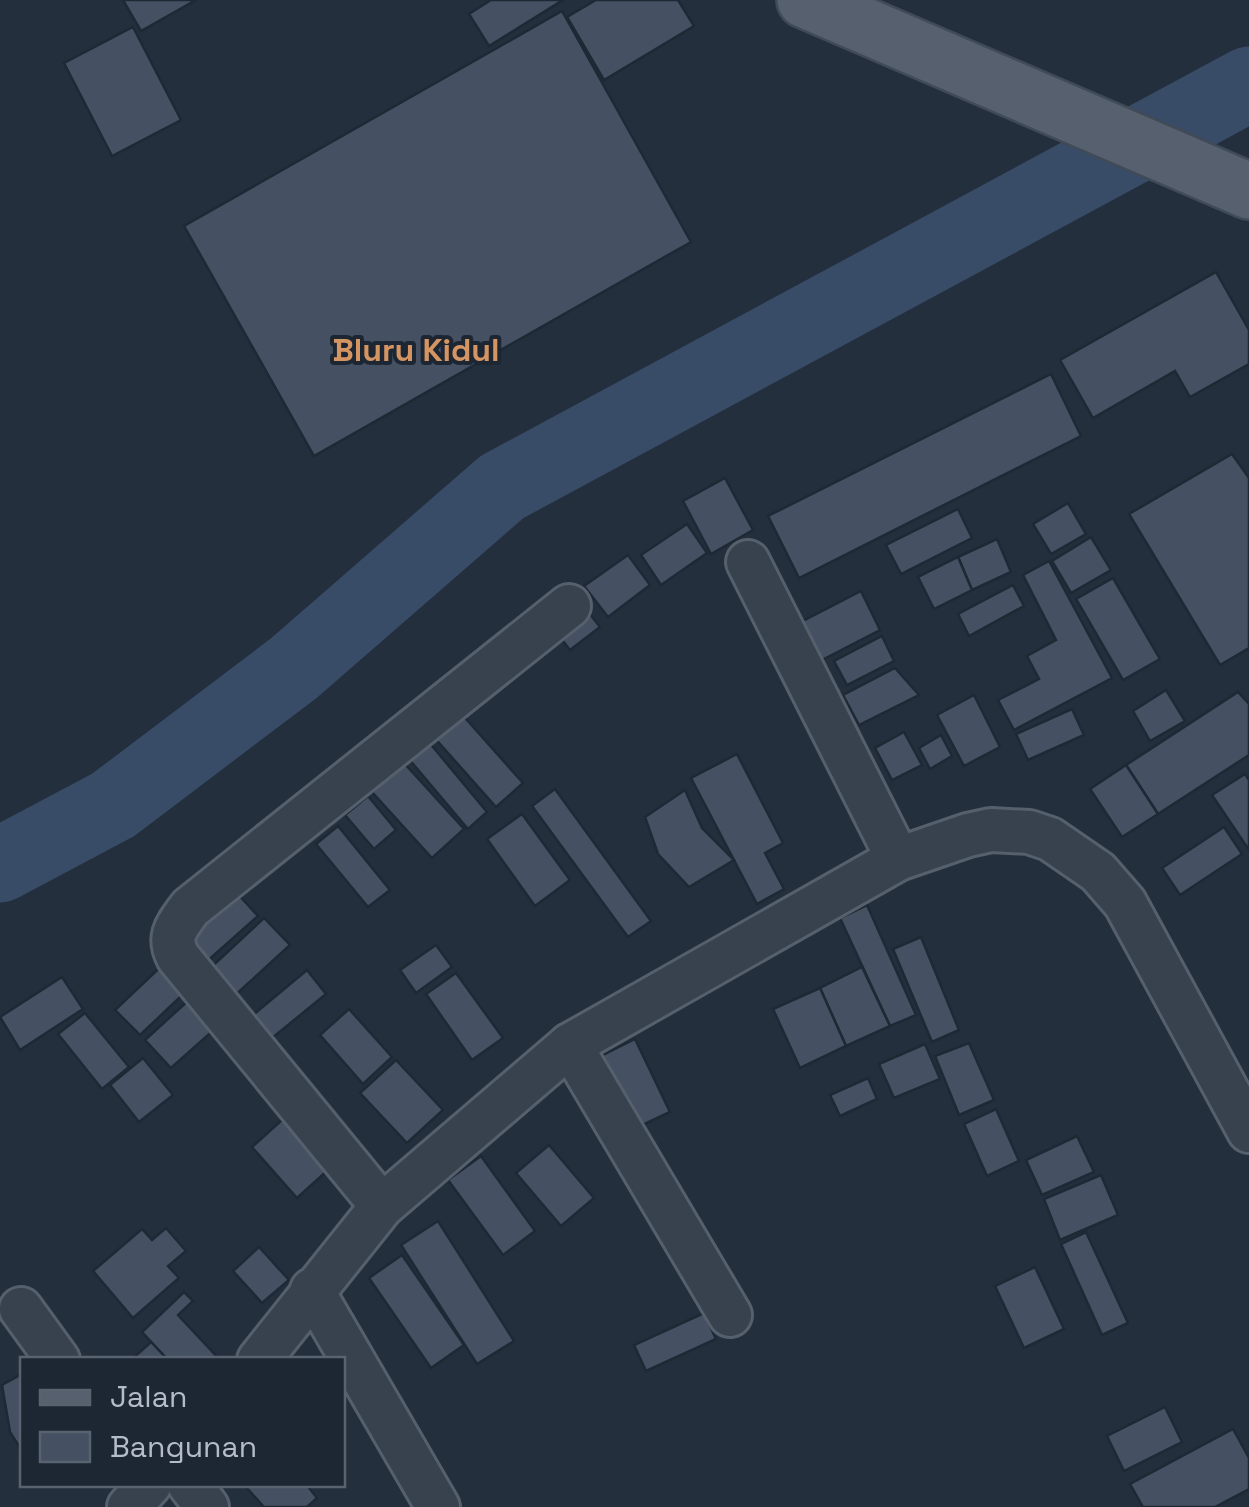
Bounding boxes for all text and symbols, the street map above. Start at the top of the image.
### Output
district label: Bluru Kidul [332,330,500,370]
legend [20,1357,345,1487]
text: Jalan [110,1377,187,1416]
text: Bangunan [110,1427,257,1466]

